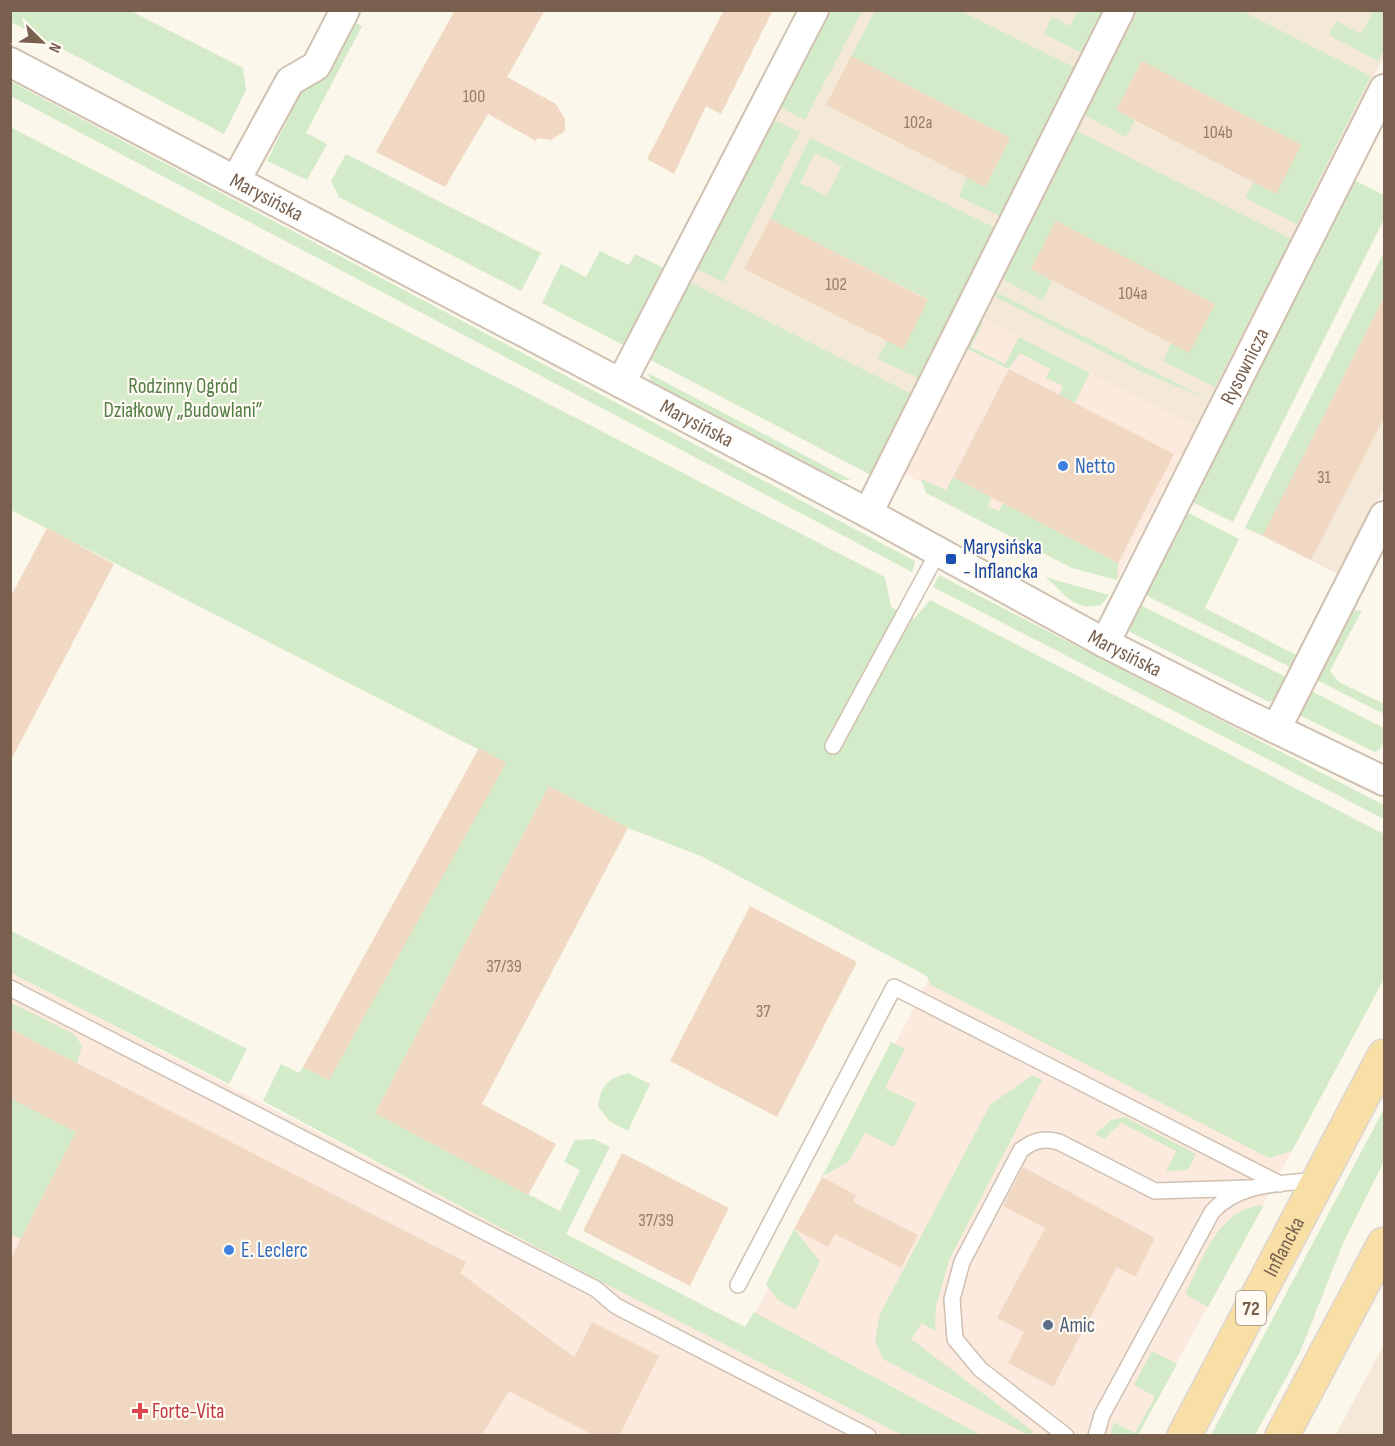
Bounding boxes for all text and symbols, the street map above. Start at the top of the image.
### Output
north arrow [12,12,72,72]
text: N [44,40,65,55]
house number: 100 [463,86,485,107]
house number: 102a [904,112,932,133]
house number: 104b [1203,122,1233,143]
street label: Marysińska [226,168,307,227]
house number: 102 [825,274,847,295]
house number: 104a [1119,283,1147,304]
street label: Rysownicza [1215,324,1275,409]
park label: Rodzinny Ogród Działkowy „Budowlani” [103,374,263,423]
street label: Marysińska [656,394,737,453]
place label: Netto [1075,454,1115,479]
marker: Netto [1056,459,1070,473]
house number: 31 [1317,467,1332,488]
place label: Marysińska - Inflancka [963,535,1042,584]
marker: Marysińska - Inflancka [944,552,958,566]
street label: Marysińska [1084,624,1166,683]
house number: 37/39 [486,956,522,977]
house number: 37 [756,1001,771,1022]
house number: 37/39 [638,1210,674,1231]
street label: Inflancka [1258,1213,1310,1281]
place label: E. Leclerc [241,1238,308,1263]
marker: E. Leclerc [222,1243,236,1257]
road number: 72 [1236,1291,1266,1325]
place label: Amic [1059,1313,1095,1338]
marker: Amic [1041,1318,1055,1332]
place label: Forte-Vita [152,1399,224,1424]
marker: Forte-Vita [133,1404,147,1418]

